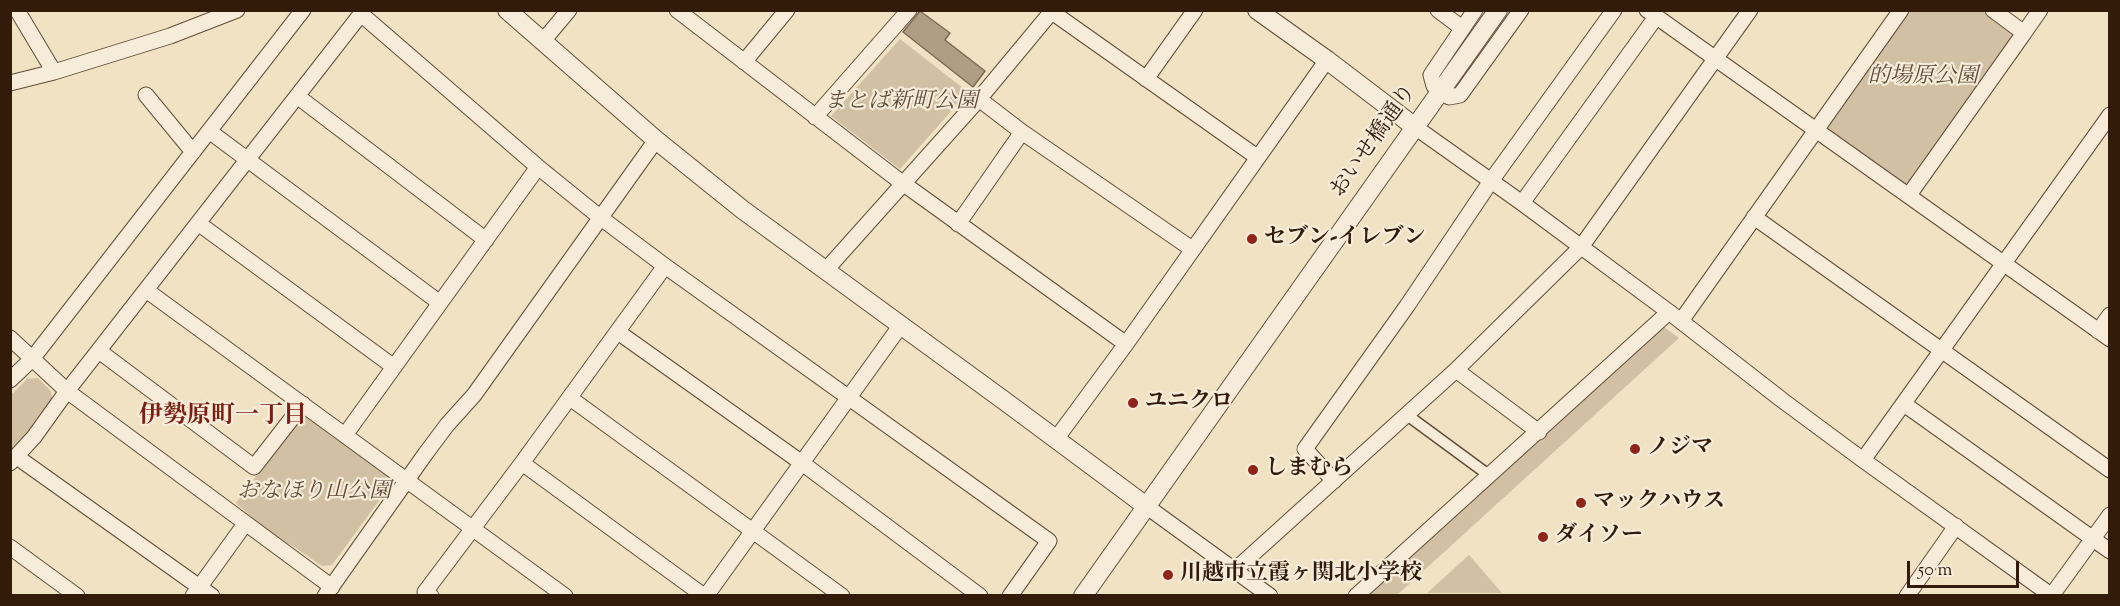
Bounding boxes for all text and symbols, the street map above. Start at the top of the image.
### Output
park label: 的場原公園 [1868,65,1978,91]
street label: おいせ橋通り [1326,80,1424,204]
park label: まとば新町公園 [824,90,978,116]
place label: セブン-イレブン [1264,226,1425,252]
marker: セブン-イレブン [1245,232,1259,246]
place label: ユニクロ [1145,390,1233,416]
marker: ユニクロ [1126,396,1140,410]
district label: 伊勢原町一丁目 [139,404,307,432]
place label: ノジマ [1647,436,1713,462]
marker: ノジマ [1628,442,1642,456]
place label: しまむら [1265,457,1353,483]
marker: しまむら [1246,463,1260,477]
park label: おなほり山公園 [237,480,391,506]
place label: マックハウス [1593,490,1725,516]
marker: マックハウス [1574,496,1588,510]
place label: ダイソー [1555,524,1643,550]
marker: ダイソー [1536,530,1550,544]
scale bar [1910,549,2022,587]
text: 50 m [1918,558,1952,584]
place label: 川越市立霞ヶ関北小学校 [1180,562,1422,588]
marker: 川越市立霞ヶ関北小学校 [1161,568,1175,582]

